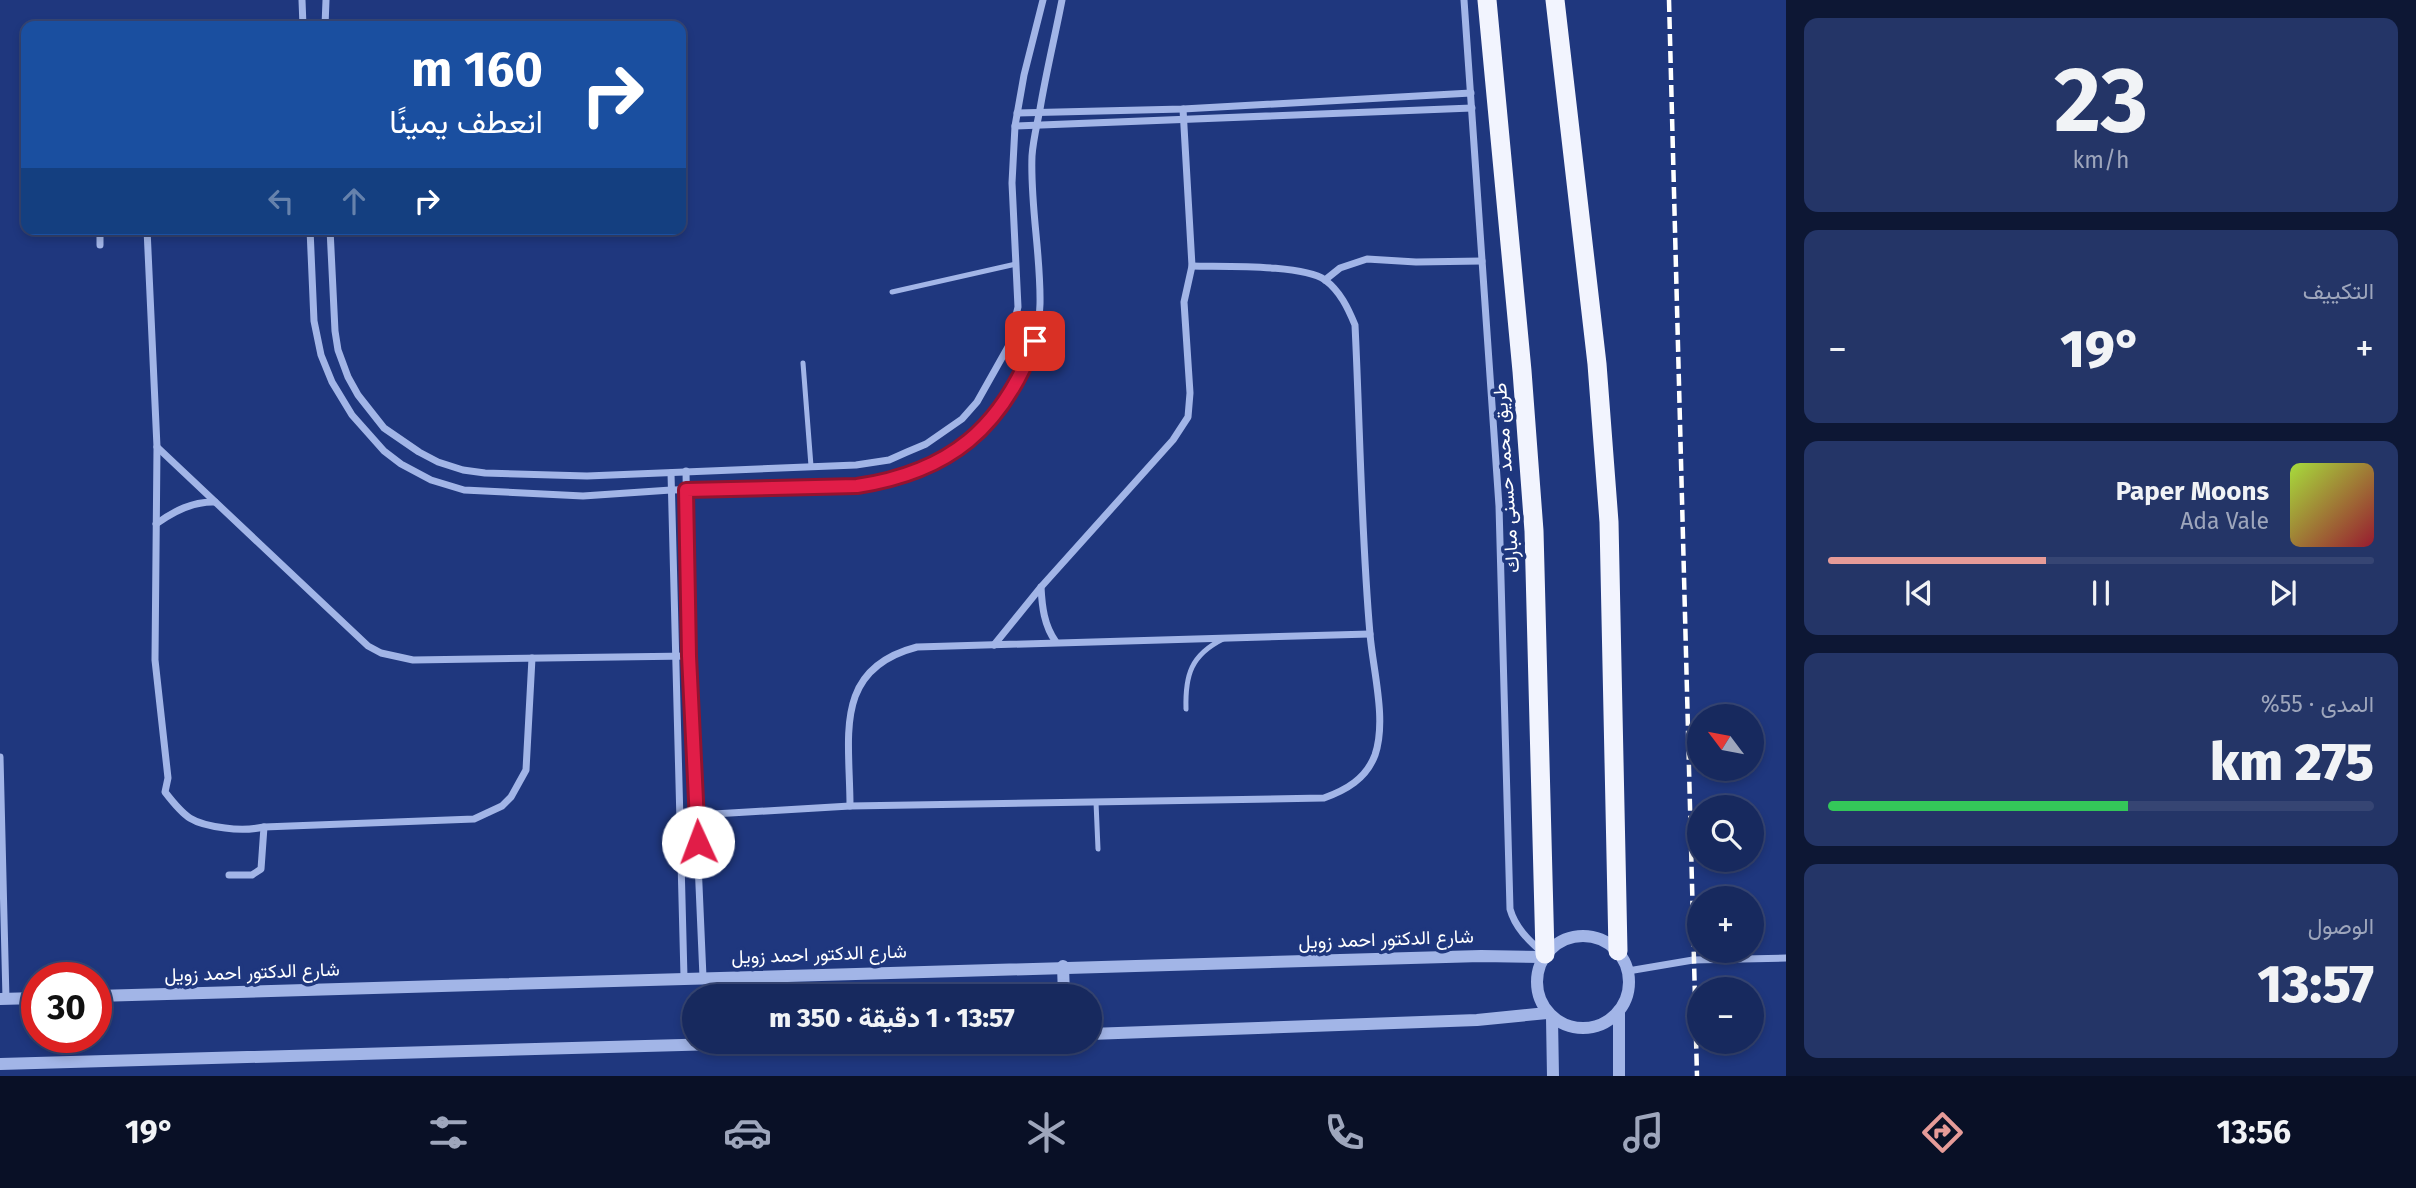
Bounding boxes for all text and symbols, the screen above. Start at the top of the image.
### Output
text: 160 m [411,40,543,99]
text: 23 [2054,46,2148,155]
icon: right [567,49,658,140]
text: انعطف يمينًا [389,103,543,141]
text: km/h [2073,146,2129,174]
icon: left [262,182,300,220]
icon: ahead [335,182,373,220]
icon: right [408,182,446,220]
text: التكييف [2303,277,2374,305]
pin [1005,311,1065,371]
text: 19° [2060,318,2142,381]
icon: arrive [1016,322,1054,360]
text: − [1828,326,1847,372]
text: + [2355,326,2374,372]
street label: طريق محمد حسنى مبارك [1488,382,1524,574]
text: Paper Moons [2116,476,2269,507]
text: Ada Vale [2180,507,2269,535]
icon: previous [1900,574,1938,612]
icon: pause [2082,574,2120,612]
icon: next [2264,574,2302,612]
text: المدى · 55% [2261,690,2374,718]
north arrow [1687,704,1764,780]
map controls [1687,704,1764,1054]
text: 275 km [2210,731,2374,794]
button: search [1687,795,1764,872]
position arrow [661,805,735,879]
button: + [1687,886,1764,963]
text: الوصول [2308,912,2374,940]
street label: شارع الدكتور احمد زويل [1298,924,1474,955]
street label: شارع الدكتور احمد زويل [731,939,907,970]
text: 13:57 [2258,953,2374,1016]
street label: شارع الدكتور احمد زويل [164,957,340,988]
speed limit sign: 30 [21,962,112,1053]
button: − [1687,977,1764,1054]
text: 13:57 · 1 دقيقة · 350 m [769,1003,1015,1034]
icon: filters [424,1108,473,1157]
icon: car [723,1108,772,1157]
icon: climate [1022,1108,1071,1157]
icon: phone [1320,1108,1369,1157]
icon: music [1619,1108,1668,1157]
icon: directions [1918,1108,1967,1157]
text: 19° [125,1113,174,1151]
text: 13:56 [2217,1113,2291,1151]

